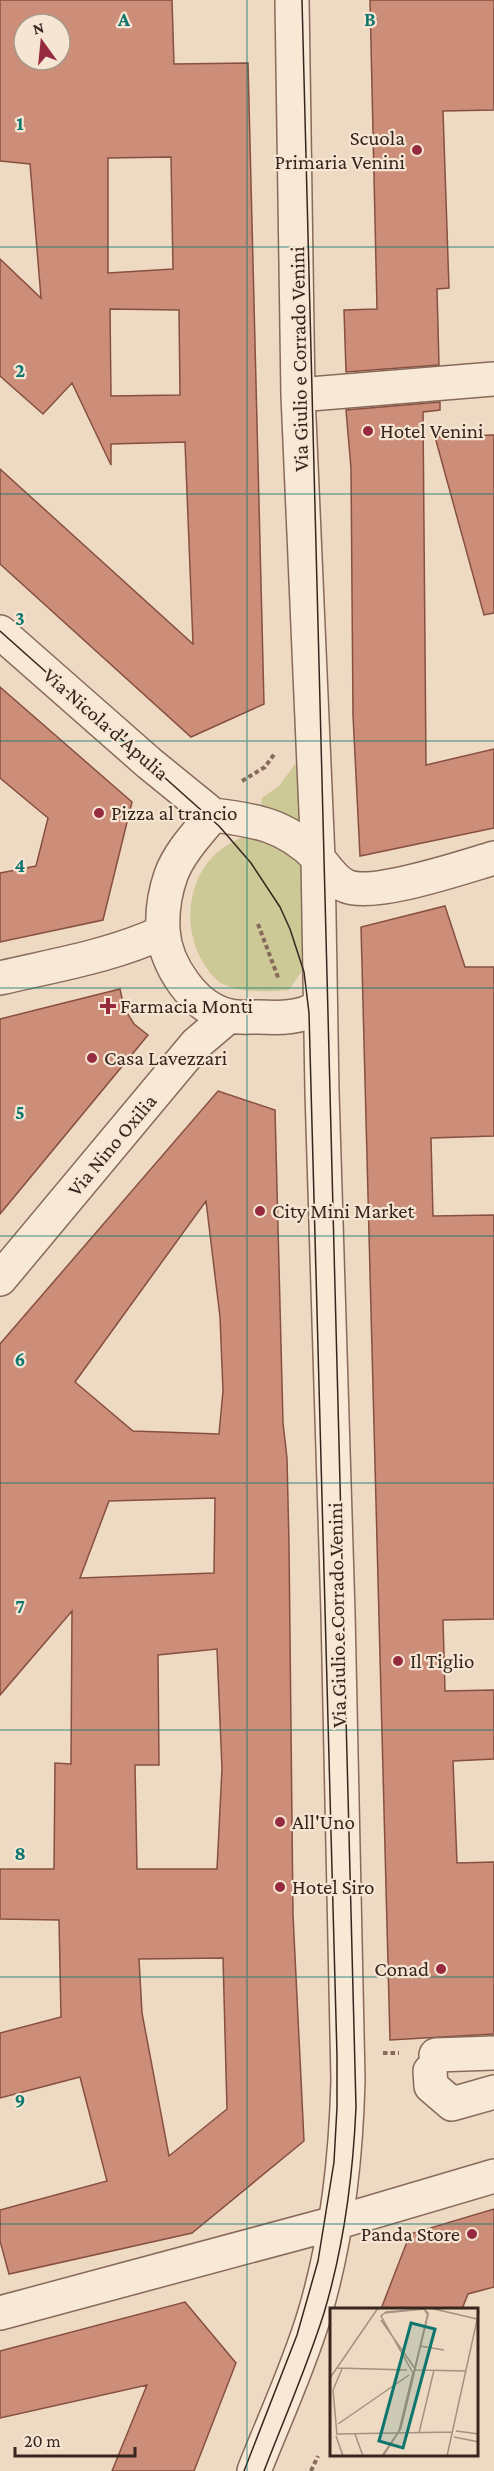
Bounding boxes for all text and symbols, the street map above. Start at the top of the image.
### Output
text: A [117,8,131,30]
text: B [364,8,376,30]
north arrow [12,12,72,72]
text: N [31,18,46,38]
text: 1 [16,112,24,134]
place label: Scuola Primaria Venini [274,126,406,174]
marker: Scuola Primaria Venini [410,143,424,157]
street label: Via Giulio e Corrado Venini [285,246,313,472]
text: 2 [15,359,25,381]
place label: Hotel Venini [380,419,484,443]
marker: Hotel Venini [361,424,375,438]
text: 3 [15,607,25,629]
street label: Via Nicola d'Apulia [38,663,174,785]
place label: Pizza al trancio [111,801,237,825]
marker: Pizza al trancio [92,806,106,820]
text: 4 [15,854,26,876]
place label: Farmacia Monti [120,994,254,1018]
marker: Farmacia Monti [101,999,115,1013]
place label: Casa Lavezzari [104,1046,228,1070]
marker: Casa Lavezzari [85,1051,99,1065]
street label: Via Nino Oxilia [62,1089,162,1201]
text: 5 [15,1101,25,1123]
place label: City Mini Market [272,1199,416,1223]
marker: City Mini Market [253,1204,267,1218]
text: 6 [15,1348,25,1370]
street label: Via Giulio e Corrado Venini [323,1502,351,1728]
text: 7 [15,1595,25,1617]
place label: Il Tiglio [410,1649,474,1673]
marker: Il Tiglio [391,1654,405,1668]
place label: All'Uno [292,1810,355,1834]
marker: All'Uno [273,1815,287,1829]
text: 8 [14,1842,26,1864]
place label: Hotel Siro [292,1875,374,1899]
marker: Hotel Siro [273,1880,287,1894]
place label: Conad [374,1957,429,1981]
marker: Conad [434,1962,448,1976]
text: 9 [15,2089,25,2111]
place label: Panda Store [361,2222,460,2246]
marker: Panda Store [465,2227,479,2241]
inset map [330,2308,479,2456]
scale bar [15,2420,135,2458]
text: 20 m [24,2431,61,2451]

